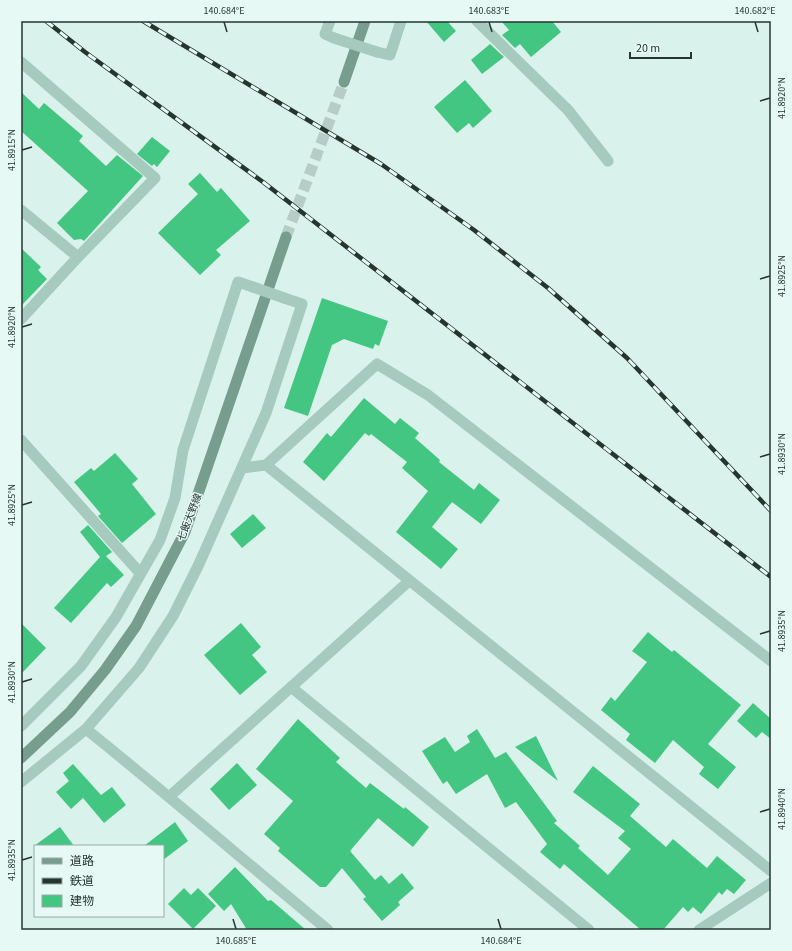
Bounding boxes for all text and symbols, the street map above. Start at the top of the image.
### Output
text: 140.684°E [204,4,244,18]
text: 140.683°E [469,4,509,18]
text: 140.682°E [735,4,775,18]
scale bar [630,34,691,60]
text: 20 m [636,40,660,57]
text: 41.8920°N [775,77,789,119]
text: 41.8915°N [5,129,19,171]
text: 41.8925°N [775,255,789,297]
text: 41.8920°N [5,306,19,348]
text: 41.8930°N [775,433,789,475]
text: 41.8925°N [5,484,19,526]
street label: 七飯大野線 [174,492,205,543]
text: 41.8935°N [775,610,789,652]
text: 41.8930°N [5,661,19,703]
text: 41.8940°N [775,788,789,830]
text: 41.8935°N [5,839,19,881]
legend [34,845,164,917]
text: 道路 [70,853,94,870]
text: 鉄道 [70,873,94,890]
text: 建物 [70,893,94,910]
text: 140.685°E [216,934,256,948]
text: 140.684°E [481,934,521,948]

